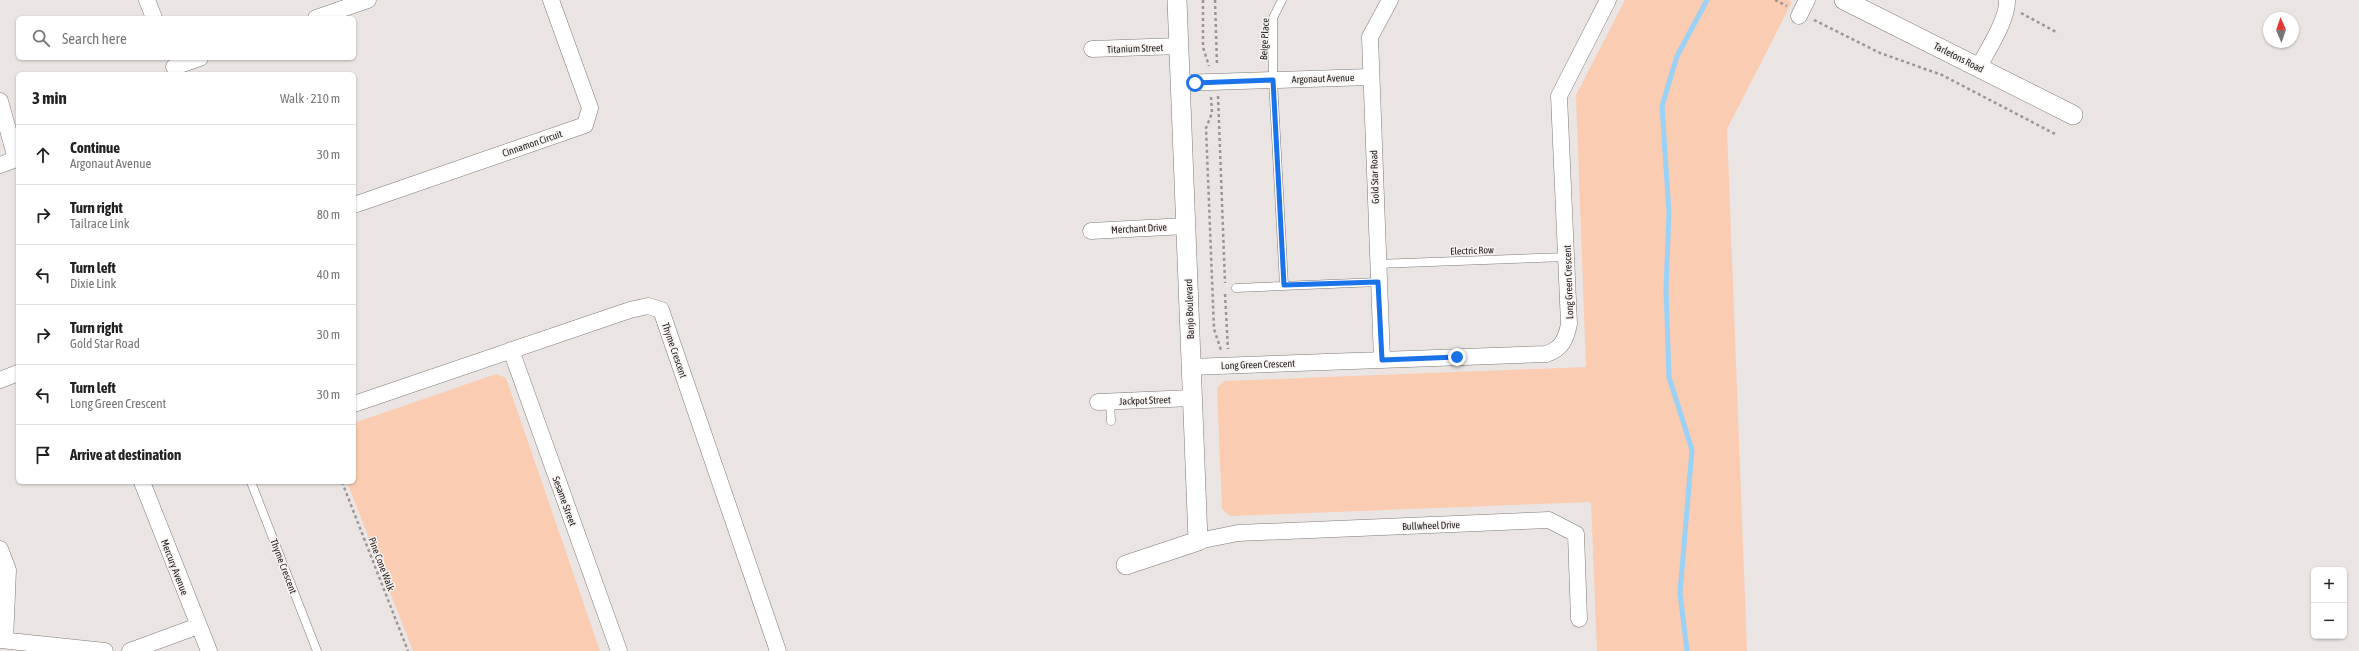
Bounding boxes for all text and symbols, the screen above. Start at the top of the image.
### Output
north arrow [2263,12,2299,48]
search box [16,16,356,60]
street label: Beige Place [1258,17,1271,60]
icon: search [30,27,52,49]
text: Search here [62,30,127,47]
street label: Tarletons Road [1932,40,1986,75]
street label: Titanium Street [1107,42,1164,55]
street label: Argonaut Avenue [1292,72,1355,85]
route start [1186,74,1204,92]
text: 3 min [32,88,67,108]
text: Walk · 210 m [280,91,340,106]
street label: Cinnamon Circuit [501,128,564,159]
text: Continue [70,139,120,156]
icon: ahead [32,144,54,166]
text: 30 m [317,147,340,162]
street label: Gold Star Road [1368,150,1381,204]
text: Argonaut Avenue [70,156,151,171]
text: Turn right [70,199,123,216]
icon: right [32,204,54,226]
text: 80 m [317,207,340,222]
text: Tailrace Link [70,216,129,231]
street label: Merchant Drive [1111,222,1168,235]
street label: Electric Row [1450,244,1494,257]
street label: Long Green Crescent [1562,245,1575,319]
text: Turn left [70,259,116,276]
icon: left [32,264,54,286]
text: 40 m [317,267,340,282]
text: Dixie Link [70,276,116,291]
street label: Banjo Boulevard [1183,278,1196,339]
text: Turn right [70,319,123,336]
street label: Thyme Crescent [660,321,689,379]
icon: right [32,324,54,346]
text: 30 m [317,327,340,342]
text: Gold Star Road [70,336,140,351]
route end [1448,348,1466,366]
street label: Long Green Crescent [1221,358,1295,371]
text: Turn left [70,379,116,396]
icon: left [32,384,54,406]
text: 30 m [317,387,340,402]
street label: Jackpot Street [1119,394,1171,407]
text: Long Green Crescent [70,396,166,411]
icon: arrive [32,444,54,466]
text: Arrive at destination [70,446,181,463]
street label: Sesame Street [550,475,579,528]
street label: Bullwheel Drive [1402,519,1461,532]
street label: Pine Cone Walk [366,536,397,593]
street label: Thyme Crescent [268,537,299,595]
street label: Mercury Avenue [159,538,190,597]
map controls [2311,567,2347,639]
button: + [2311,567,2347,603]
button: − [2311,603,2347,639]

